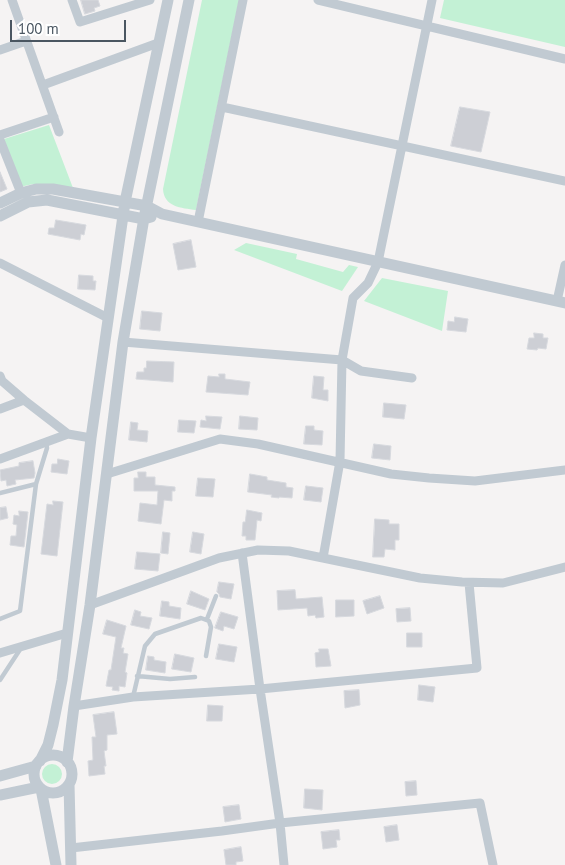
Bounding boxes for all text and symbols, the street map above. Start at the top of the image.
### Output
scale bar [12,10,129,42]
text: 100 m [18,19,59,38]

